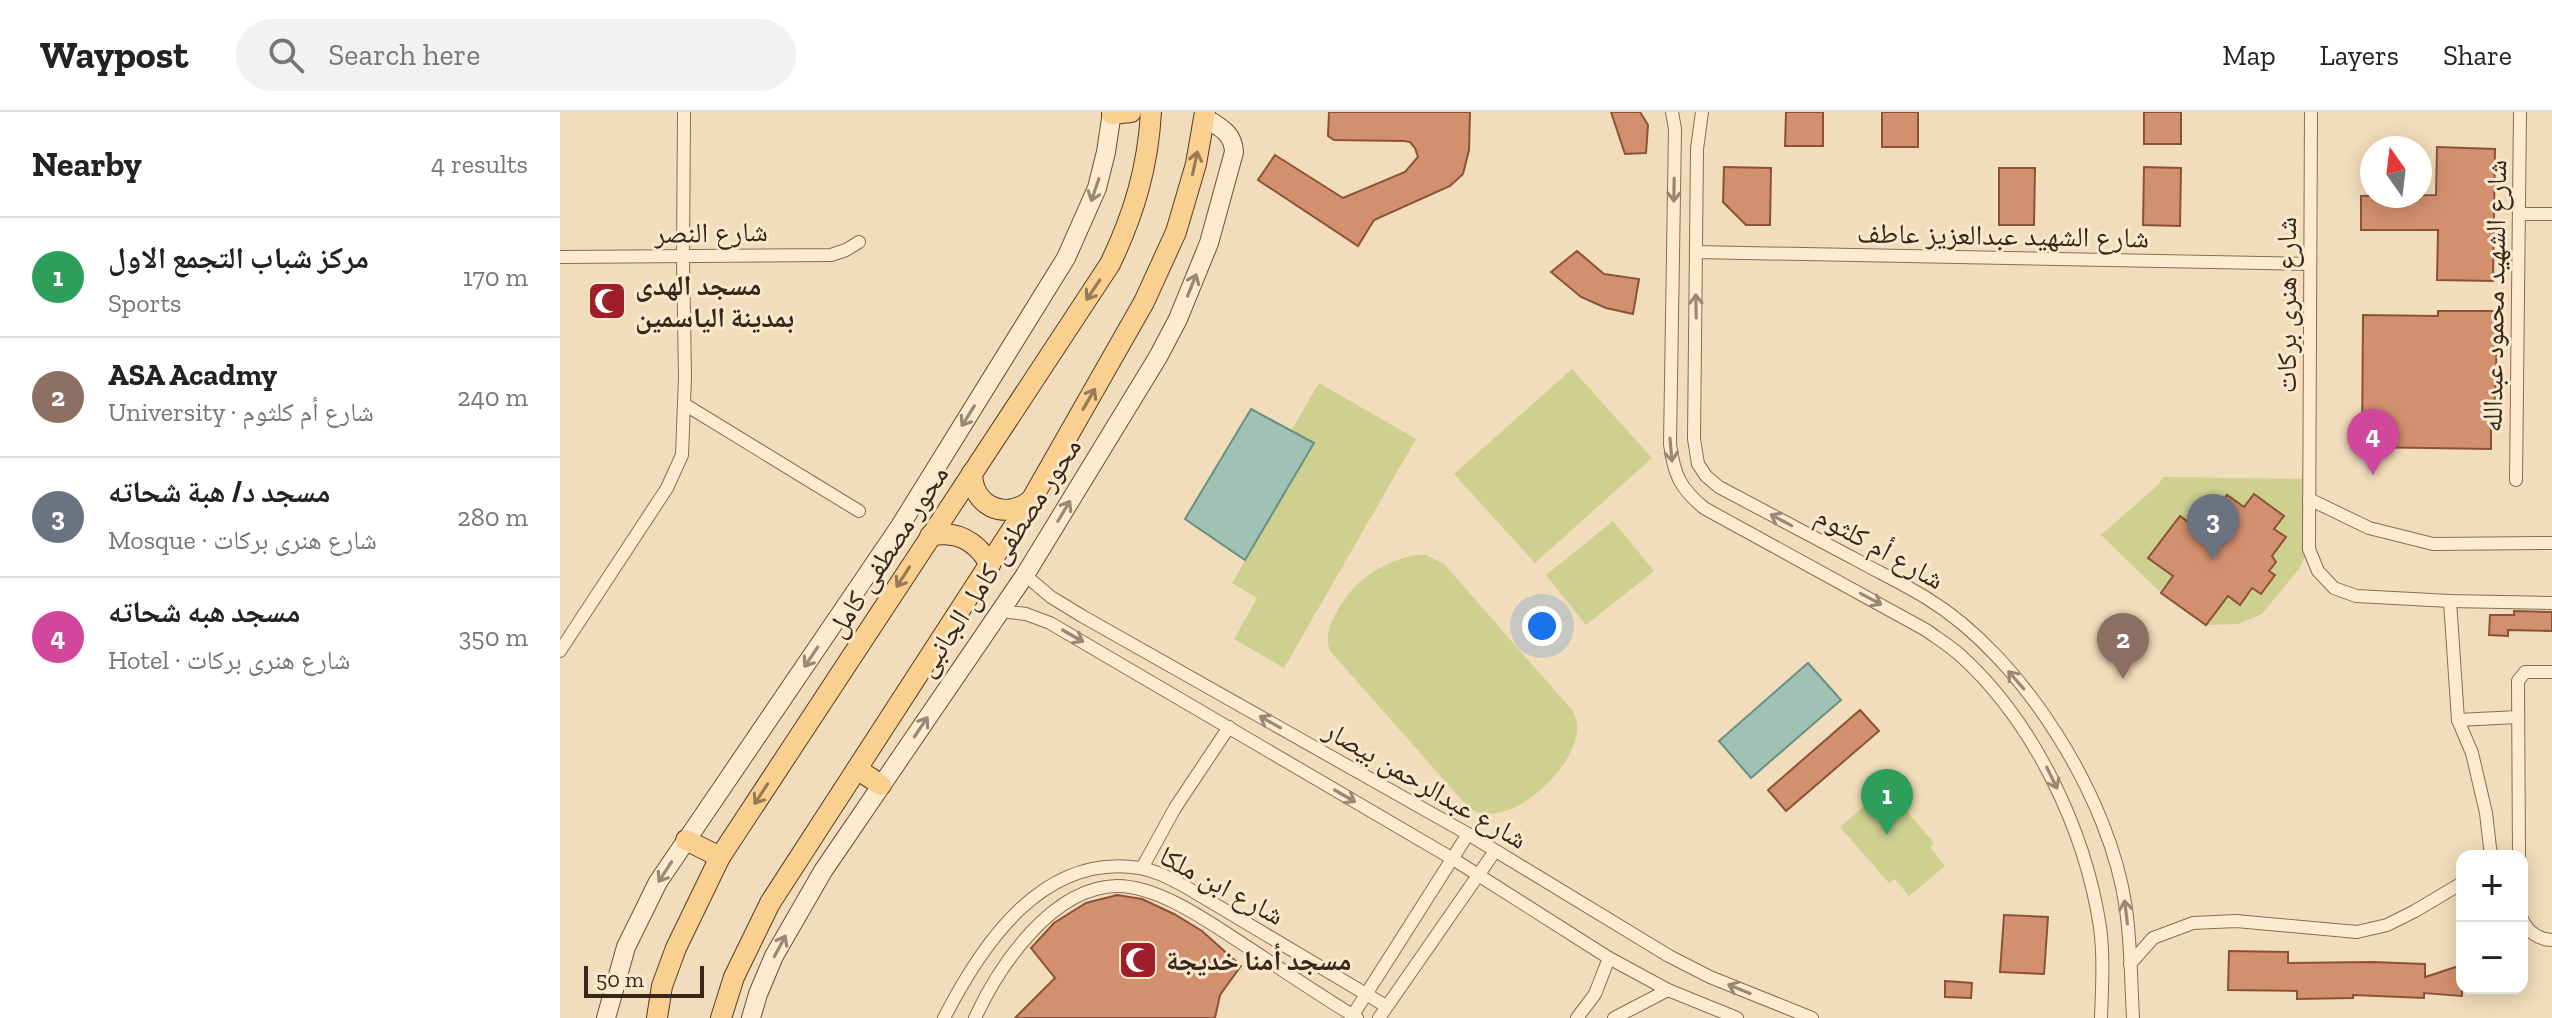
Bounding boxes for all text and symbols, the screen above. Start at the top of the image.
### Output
search box [236,19,796,91]
text: Waypost [40,32,188,78]
icon: search [264,33,308,77]
text: Search here [328,37,480,73]
text: Map [2222,39,2276,72]
text: Layers [2320,39,2399,72]
text: Share [2443,39,2512,72]
north arrow [2360,136,2432,208]
text: Nearby [32,144,142,185]
text: 4 results [431,148,528,180]
one-way arrow [1189,151,1204,176]
street label: شارع الشهيد محمود عبدالله [2476,159,2514,433]
one-way arrow [1666,176,1681,203]
one-way arrow [1087,177,1102,202]
street label: شارع النصر [653,215,768,251]
street label: شارع الشهيد عبدالعزيز عاطف [1857,216,2149,256]
street label: شارع هنرى بركات [2270,217,2304,393]
text: مركز شباب التجمع الاول [108,240,369,276]
text: 1 [53,261,63,293]
text: 170 m [463,261,528,293]
place label: مسجد الهدى بمدينة الياسمين [635,269,794,335]
one-way arrow [1186,273,1201,298]
one-way arrow [1085,278,1101,300]
mosque icon: مسجد الهدى بمدينة الياسمين [586,280,628,322]
text: Sports [108,287,181,319]
one-way arrow [1688,293,1704,320]
text: ASA Acadmy [108,357,277,393]
text: 2 [51,381,65,413]
text: 240 m [457,381,528,413]
one-way arrow [1081,388,1097,411]
text: University · شارع أم كلثوم [108,396,374,428]
one-way arrow [960,404,976,427]
pin: 4 [2347,409,2399,475]
street label: محور مصطفى كامل الجانبى [909,432,1089,683]
one-way arrow [1664,436,1679,463]
street label: محور مصطفى كامل [820,459,956,644]
text: مسجد د/ هبة شحاته [108,474,330,510]
pin: 3 [2187,494,2239,560]
street label: شارع أم كلثوم [1809,498,1950,598]
one-way arrow [1057,500,1073,523]
text: 3 [51,501,65,533]
text: 280 m [457,501,528,533]
one-way arrow [1769,511,1793,527]
text: Mosque · شارع هنرى بركات [108,524,377,556]
one-way arrow [895,565,911,588]
one-way arrow [1858,591,1882,607]
text: مسجد هبه شحاته [108,594,300,630]
your location [1522,606,1562,646]
pin: 2 [2097,613,2149,679]
text: 4 [51,621,65,653]
text: 350 m [459,621,528,653]
one-way arrow [1060,629,1084,644]
text: Hotel · شارع هنرى بركات [108,644,350,676]
one-way arrow [803,645,819,667]
one-way arrow [2007,671,2025,691]
street label: شارع عبدالرحمن بيصار [1317,712,1533,857]
one-way arrow [1259,714,1283,729]
one-way arrow [912,717,929,739]
one-way arrow [2045,766,2060,790]
pin: 1 [1861,769,1913,835]
one-way arrow [753,783,769,805]
one-way arrow [1334,788,1357,804]
street label: شارع ابن ملكا [1153,839,1290,933]
map controls [2456,850,2528,994]
button: + [2456,850,2528,922]
one-way arrow [657,860,673,883]
one-way arrow [2118,900,2133,925]
button: − [2456,922,2528,994]
one-way arrow [772,934,788,958]
mosque icon: مسجد أمنا خديجة [1117,939,1159,981]
place label: مسجد أمنا خديجة [1166,943,1351,977]
scale bar [584,962,704,998]
text: 50 m [596,966,644,993]
one-way arrow [1728,981,1752,995]

